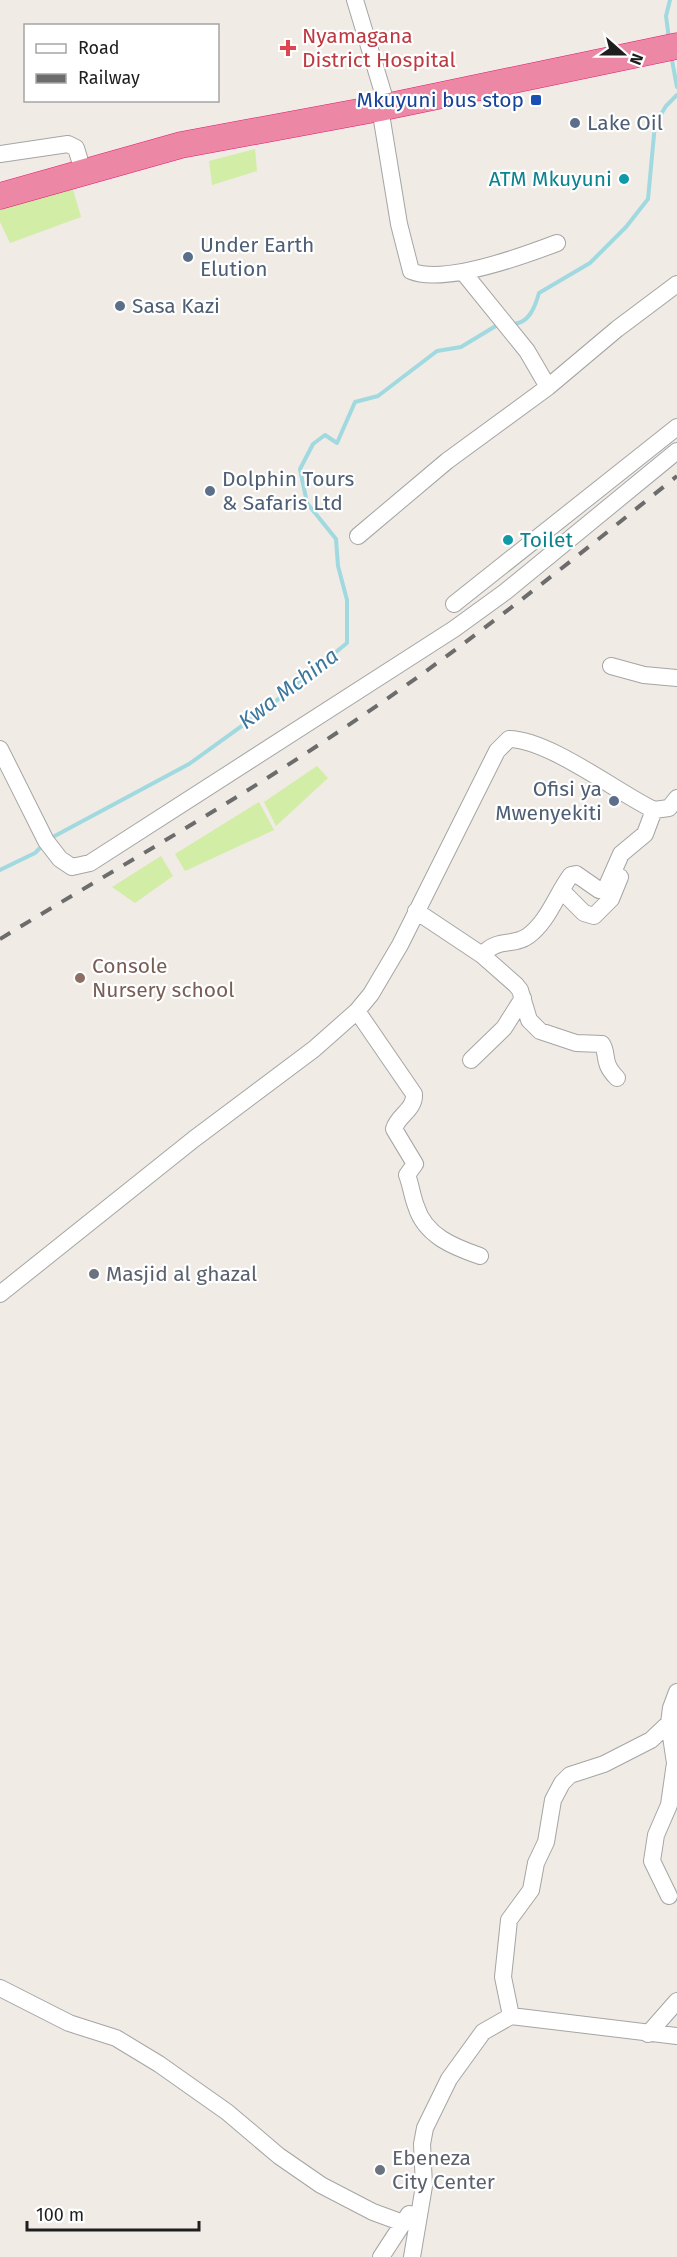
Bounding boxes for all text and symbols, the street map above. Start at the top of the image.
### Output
place label: Nyamagana District Hospital [302,23,456,73]
legend [24,24,219,102]
north arrow [593,24,653,84]
text: Road [78,37,120,59]
marker: Nyamagana District Hospital [279,39,297,57]
text: N [626,51,647,68]
text: Railway [78,67,140,89]
place label: Mkuyuni bus stop [357,87,524,113]
marker: Mkuyuni bus stop [529,93,543,107]
place label: Lake Oil [587,110,663,136]
marker: Lake Oil [568,116,582,130]
place label: ATM Mkuyuni [489,166,612,192]
marker: ATM Mkuyuni [617,172,631,186]
place label: Under Earth Elution [200,232,314,282]
marker: Under Earth Elution [181,250,195,264]
place label: Sasa Kazi [132,293,220,319]
marker: Sasa Kazi [113,299,127,313]
place label: Dolphin Tours & Safaris Ltd [222,466,354,516]
marker: Dolphin Tours & Safaris Ltd [203,484,217,498]
place label: Toilet [520,527,573,553]
marker: Toilet [501,533,515,547]
water label: Kwa Mchina [233,642,344,735]
place label: Ofisi ya Mwenyekiti [495,776,602,826]
marker: Ofisi ya Mwenyekiti [607,794,621,808]
place label: Console Nursery school [92,953,234,1003]
marker: Console Nursery school [73,971,87,985]
place label: Masjid al ghazal [106,1261,257,1287]
marker: Masjid al ghazal [87,1267,101,1281]
place label: Ebeneza City Center [392,2145,495,2195]
marker: Ebeneza City Center [373,2163,387,2177]
scale bar [27,2194,200,2232]
text: 100 m [36,2204,84,2226]

